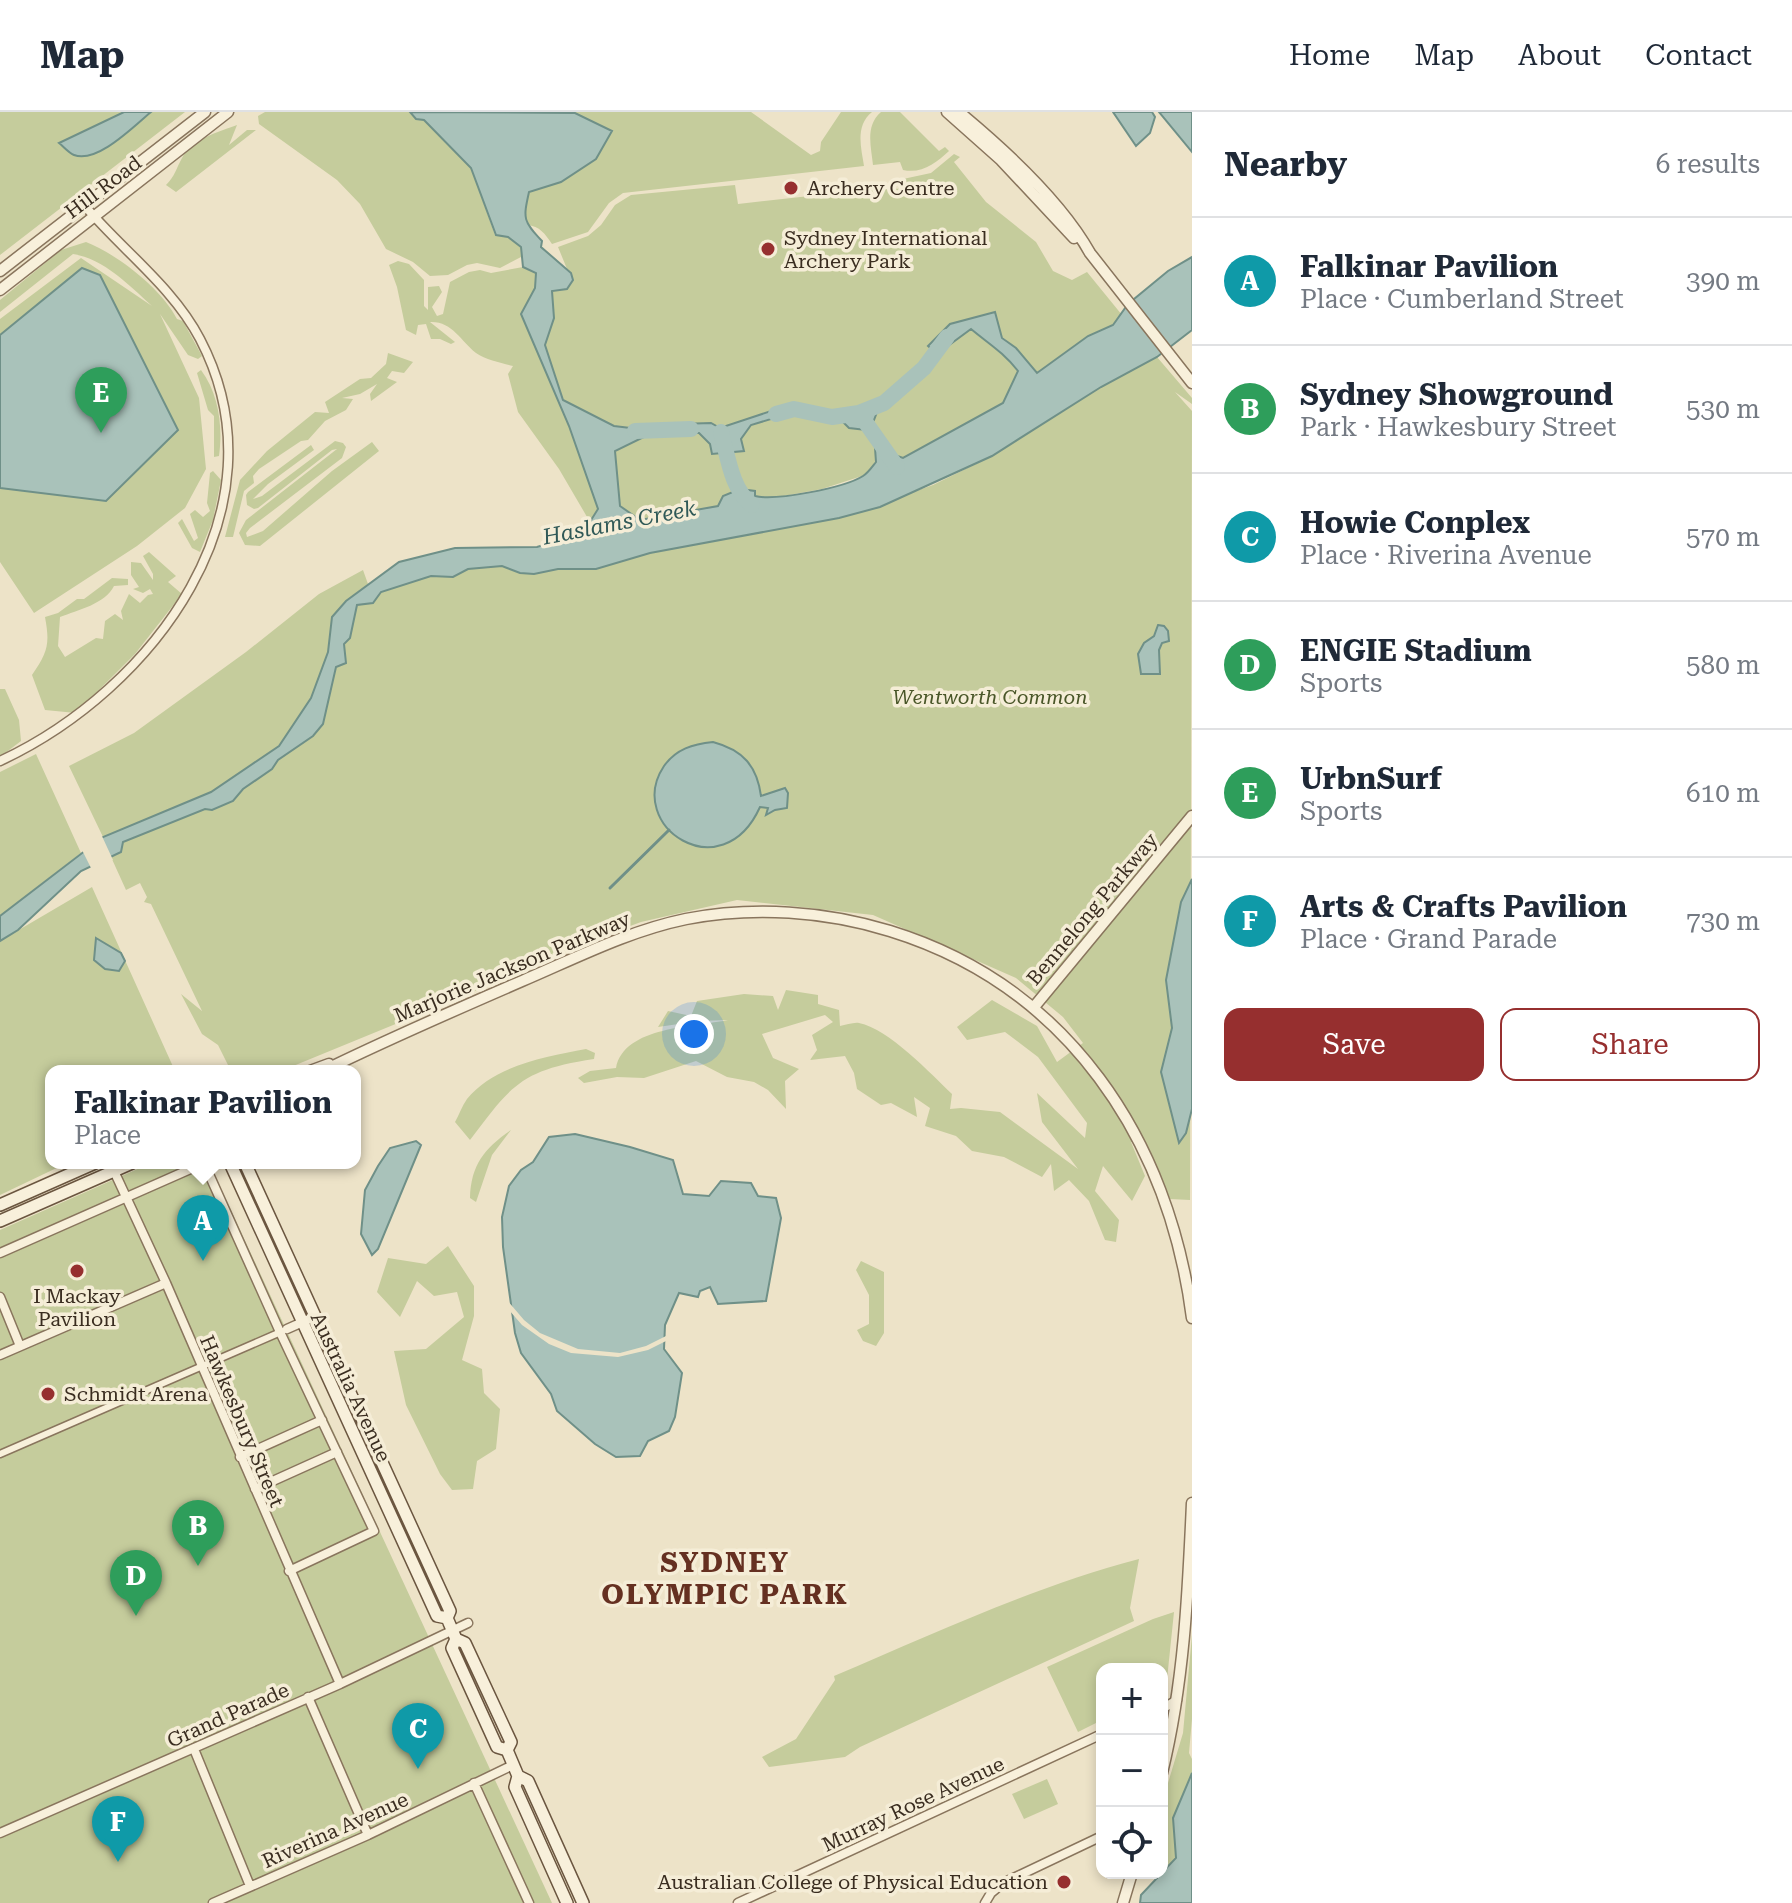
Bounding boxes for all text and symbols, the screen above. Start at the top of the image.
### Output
text: Map [40,33,125,77]
text: Home [1289,39,1370,72]
text: Map [1414,39,1474,72]
text: About [1518,39,1601,72]
text: Contact [1645,39,1752,72]
text: Nearby [1224,144,1347,184]
text: 6 results [1656,149,1760,179]
street label: Hill Road [60,150,146,224]
place label: Archery Centre [807,176,954,200]
marker: Archery Centre [782,179,800,197]
place label: Sydney International Archery Park [784,226,988,273]
marker: Sydney International Archery Park [759,240,777,258]
text: Falkinar Pavilion [1300,249,1558,284]
text: A [1241,266,1259,296]
text: 390 m [1686,266,1760,296]
text: Place · Cumberland Street [1300,284,1624,314]
pin: E [75,367,127,433]
text: Sydney Showground [1300,377,1613,412]
text: B [1241,394,1259,424]
text: 530 m [1686,394,1760,424]
text: Park · Hawkesbury Street [1300,412,1617,442]
water label: Haslams Creek [539,495,698,550]
text: Howie Conplex [1300,505,1530,540]
text: C [1241,522,1259,552]
text: 570 m [1686,522,1760,552]
text: Place · Riverina Avenue [1300,540,1592,570]
text: ENGIE Stadium [1300,633,1532,668]
text: D [1240,650,1260,680]
text: 580 m [1686,650,1760,680]
text: Sports [1300,668,1382,698]
park label: Wentworth Common [893,685,1088,709]
text: UrbnSurf [1300,761,1442,796]
text: E [1242,778,1258,808]
text: 610 m [1686,778,1760,808]
text: Sports [1300,796,1382,826]
street label: Bennelong Parkway [1021,828,1163,990]
text: Arts & Crafts Pavilion [1300,889,1627,924]
street label: Marjorie Jackson Parkway [390,906,634,1028]
text: F [1242,906,1258,936]
text: 730 m [1686,906,1760,936]
text: Place · Grand Parade [1300,924,1557,954]
button: Save [1224,1008,1484,1081]
button: Share [1500,1008,1760,1081]
your location [674,1014,714,1054]
popup [45,1065,361,1169]
text: Falkinar Pavilion [74,1085,332,1120]
text: Place [74,1120,141,1150]
pin: A [177,1195,229,1261]
marker: I Mackay Pavilion [68,1262,86,1280]
place label: I Mackay Pavilion [33,1284,121,1331]
street label: Australia Avenue [306,1308,396,1466]
street label: Hawkesbury Street [195,1332,289,1511]
place label: Schmidt Arena [64,1382,208,1406]
marker: Schmidt Arena [39,1385,57,1403]
pin: B [172,1500,224,1566]
district label: SYDNEY OLYMPIC PARK [601,1546,849,1611]
pin: D [110,1550,162,1616]
map controls [1096,1663,1168,1879]
button: + [1096,1663,1168,1735]
street label: Grand Parade [163,1677,293,1753]
pin: C [392,1703,444,1769]
button: − [1096,1735,1168,1807]
street label: Murray Rose Avenue [818,1751,1008,1857]
street label: Riverina Avenue [258,1787,412,1873]
pin: F [92,1796,144,1862]
button: locate [1096,1807,1168,1879]
place label: Australian College of Physical Education [658,1870,1048,1894]
marker: Australian College of Physical Education [1055,1873,1073,1891]

